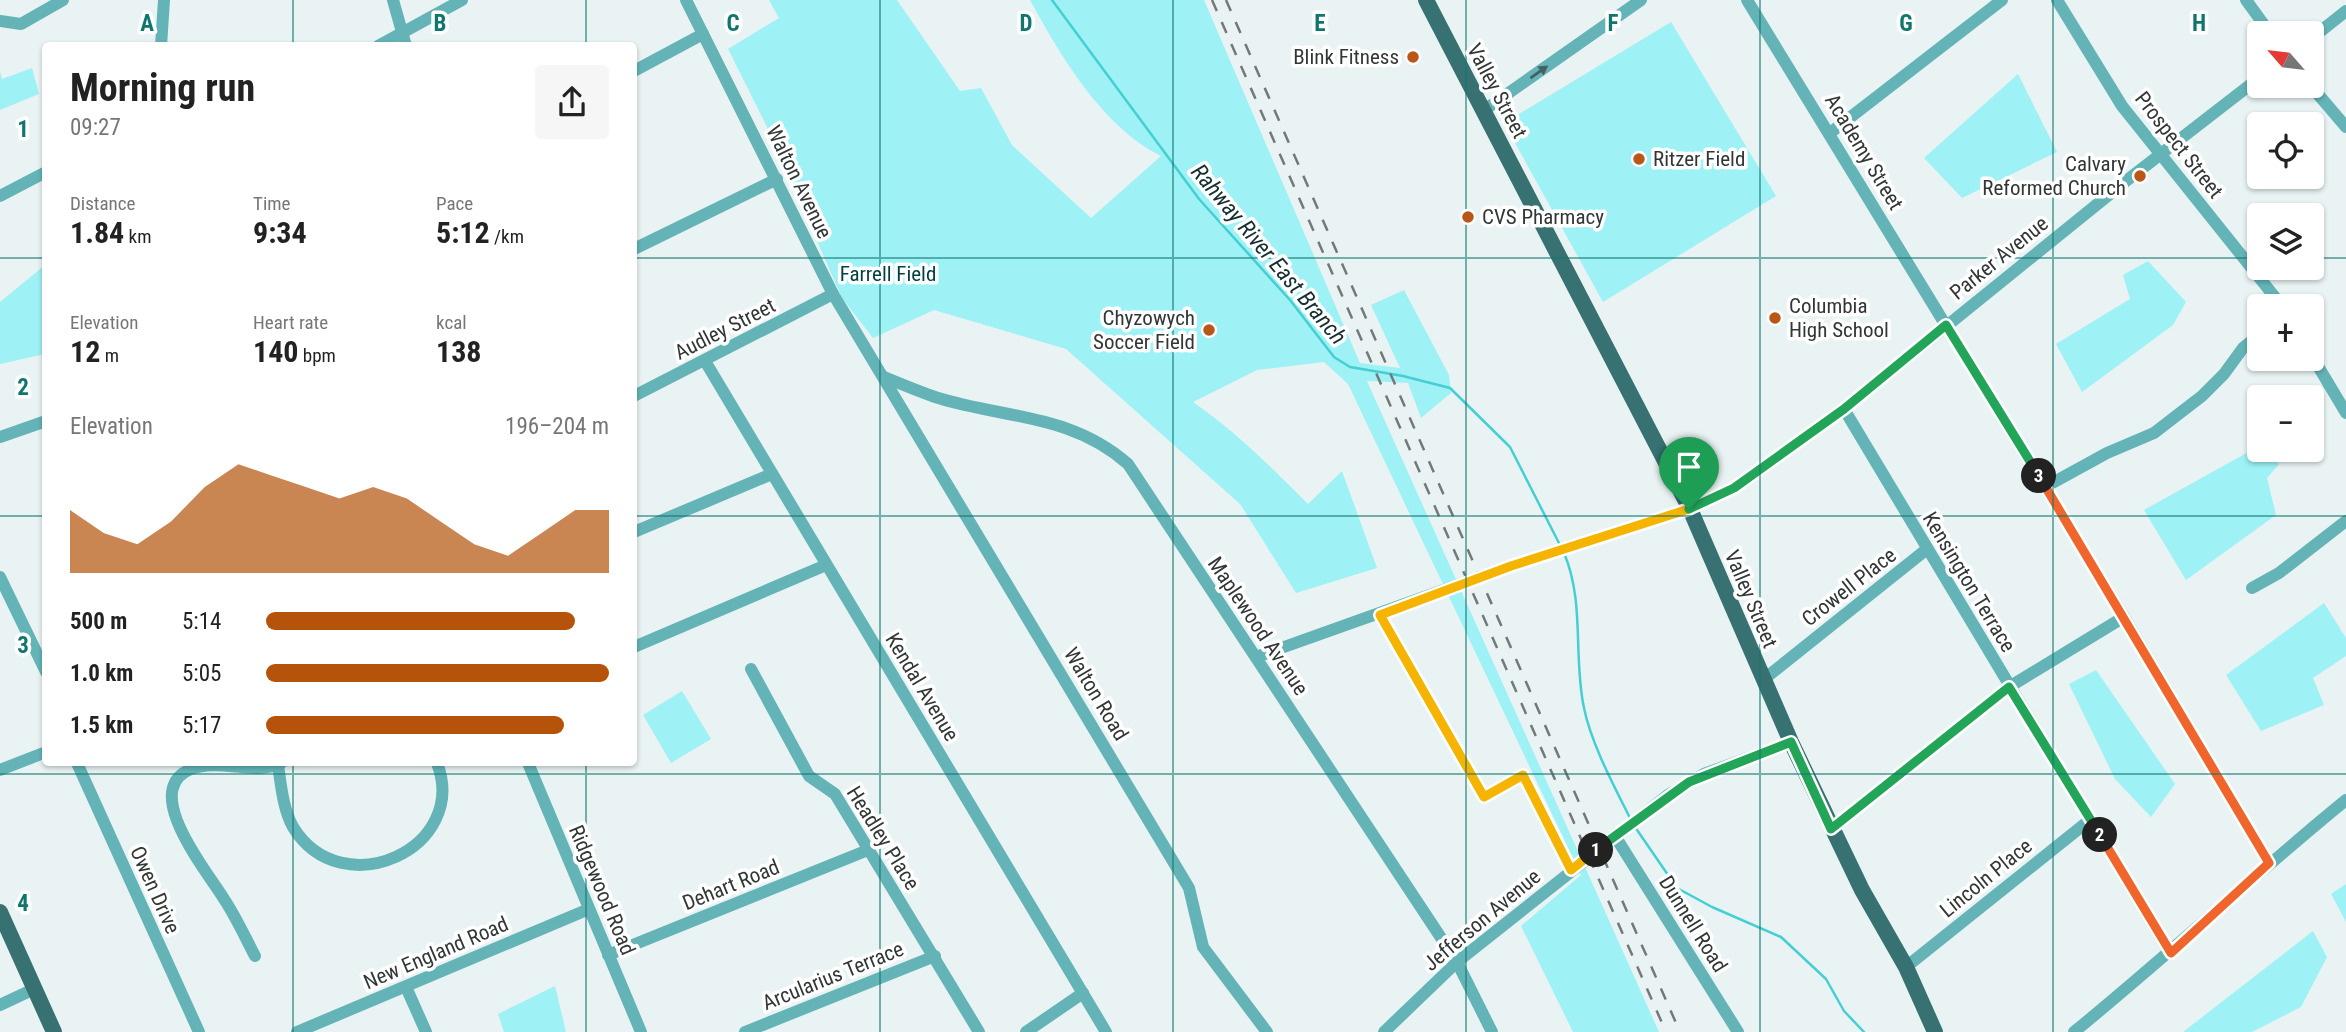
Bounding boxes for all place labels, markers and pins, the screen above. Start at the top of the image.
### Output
place label: Blink Fitness [1293,45,1399,69]
marker: Blink Fitness [1405,49,1421,65]
place label: Ritzer Field [1653,147,1745,171]
marker: Ritzer Field [1631,151,1647,167]
place label: Calvary Reformed Church [1982,152,2126,200]
marker: Calvary Reformed Church [2132,168,2148,184]
place label: CVS Pharmacy [1482,205,1604,229]
marker: CVS Pharmacy [1460,209,1476,225]
place label: Columbia High School [1789,294,1889,342]
place label: Chyzowych Soccer Field [1093,306,1195,354]
marker: Columbia High School [1767,310,1783,326]
marker: Chyzowych Soccer Field [1201,322,1217,338]
pin [1659,437,1719,509]
pin: 3 [2022,458,2056,494]
pin: 2 [2082,818,2118,852]
pin: 1 [1578,832,1614,868]

